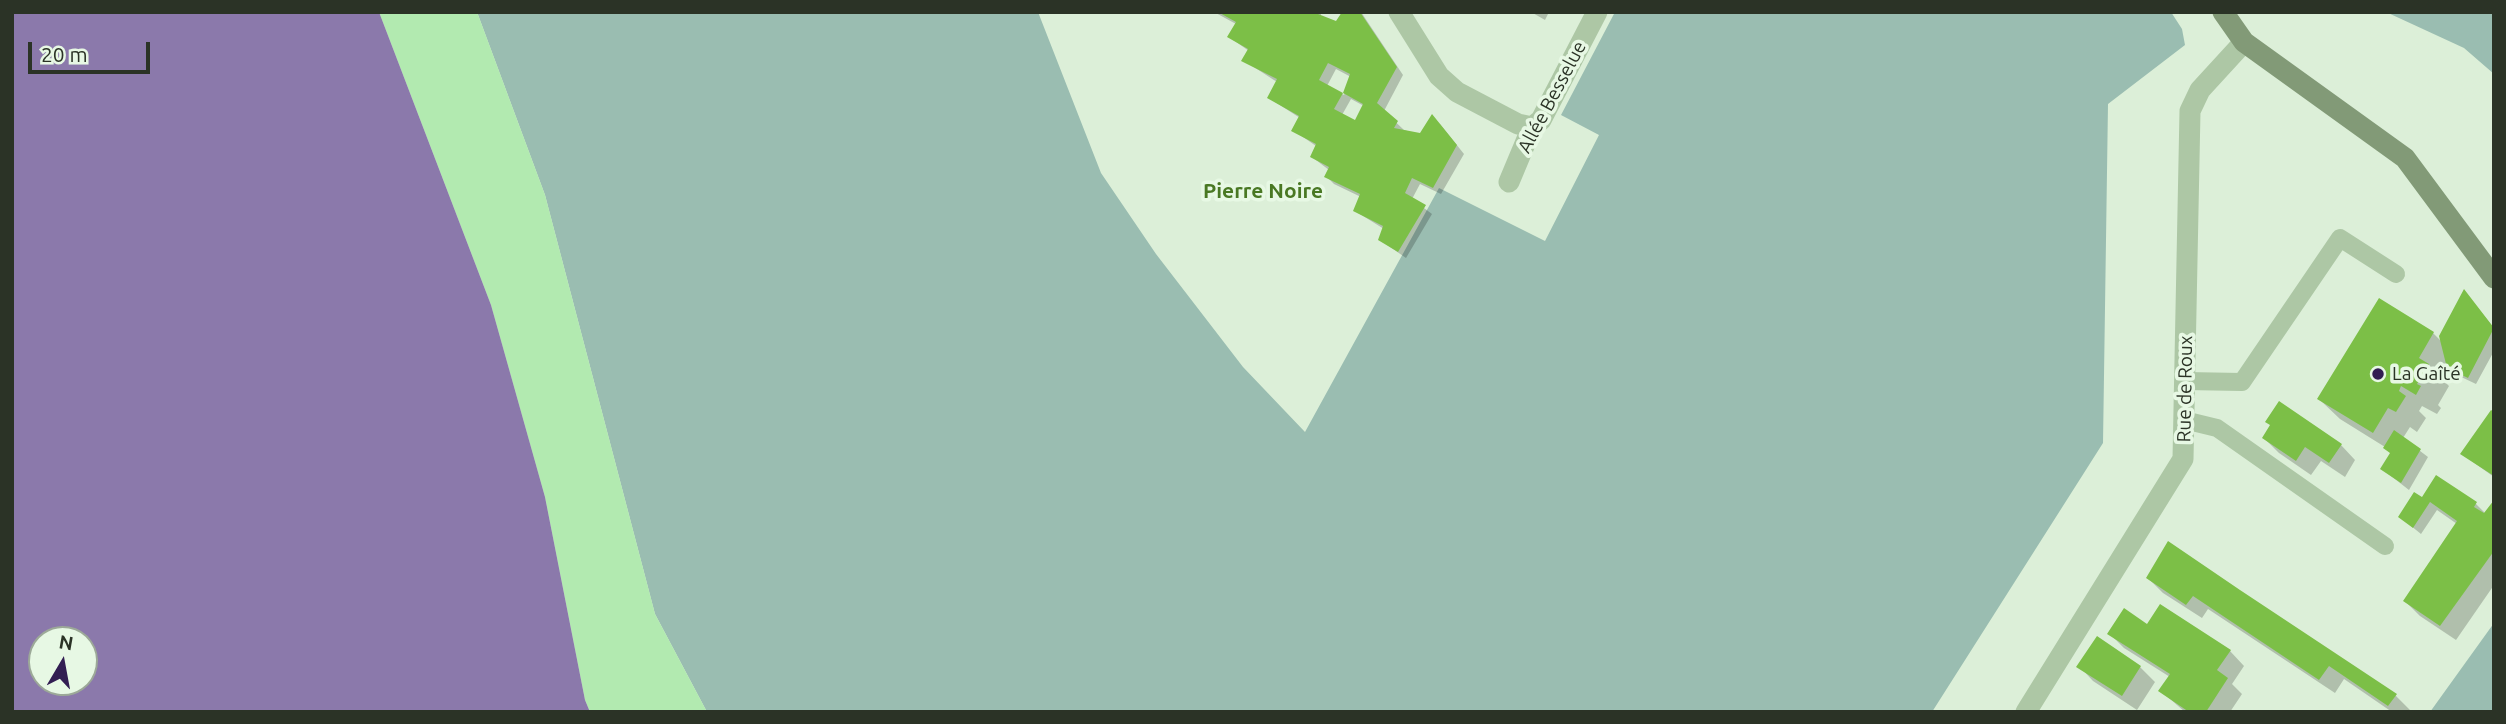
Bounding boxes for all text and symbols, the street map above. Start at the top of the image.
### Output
scale bar [32,28,154,72]
street label: Allée Besselue [1513,37,1591,157]
text: 20 m [41,42,88,66]
district label: Pierre Noire [1203,178,1323,204]
street label: Rue de Roux [2173,335,2197,443]
place label: La Gaîté [2392,363,2461,385]
marker: La Gaîté [2370,366,2386,382]
north arrow [28,626,98,696]
text: N [57,630,75,654]

